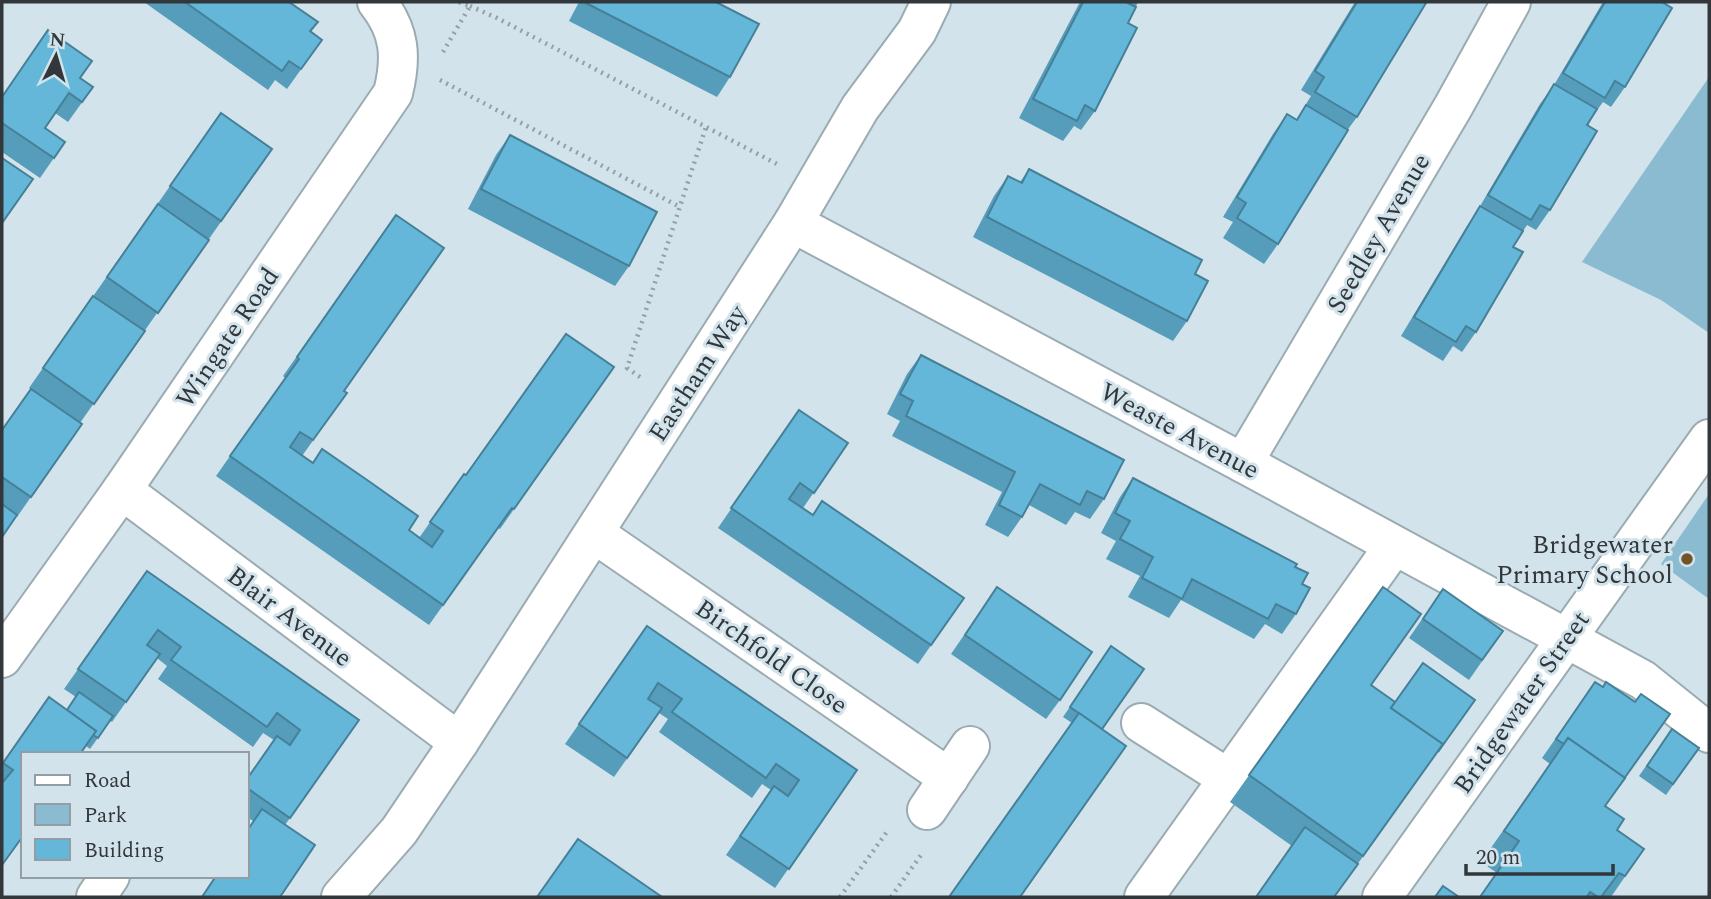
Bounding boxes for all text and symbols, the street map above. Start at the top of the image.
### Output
north arrow [21,21,91,91]
text: N [48,25,66,56]
street label: Seedley Avenue [1317,146,1441,321]
street label: Wingate Road [166,259,290,416]
street label: Eastham Way [638,296,758,450]
street label: Weaste Avenue [1093,372,1266,490]
place label: Bridgewater Primary School [1496,525,1673,595]
marker: Bridgewater Primary School [1679,551,1695,567]
street label: Blair Avenue [218,556,361,677]
street label: Birchfold Close [687,589,856,725]
street label: Bridgewater Street [1444,603,1600,802]
legend [21,752,248,878]
text: Road [84,765,131,797]
text: Park [84,800,128,832]
scale bar [1466,832,1613,876]
text: Building [84,835,164,867]
text: 20 m [1476,842,1520,874]

